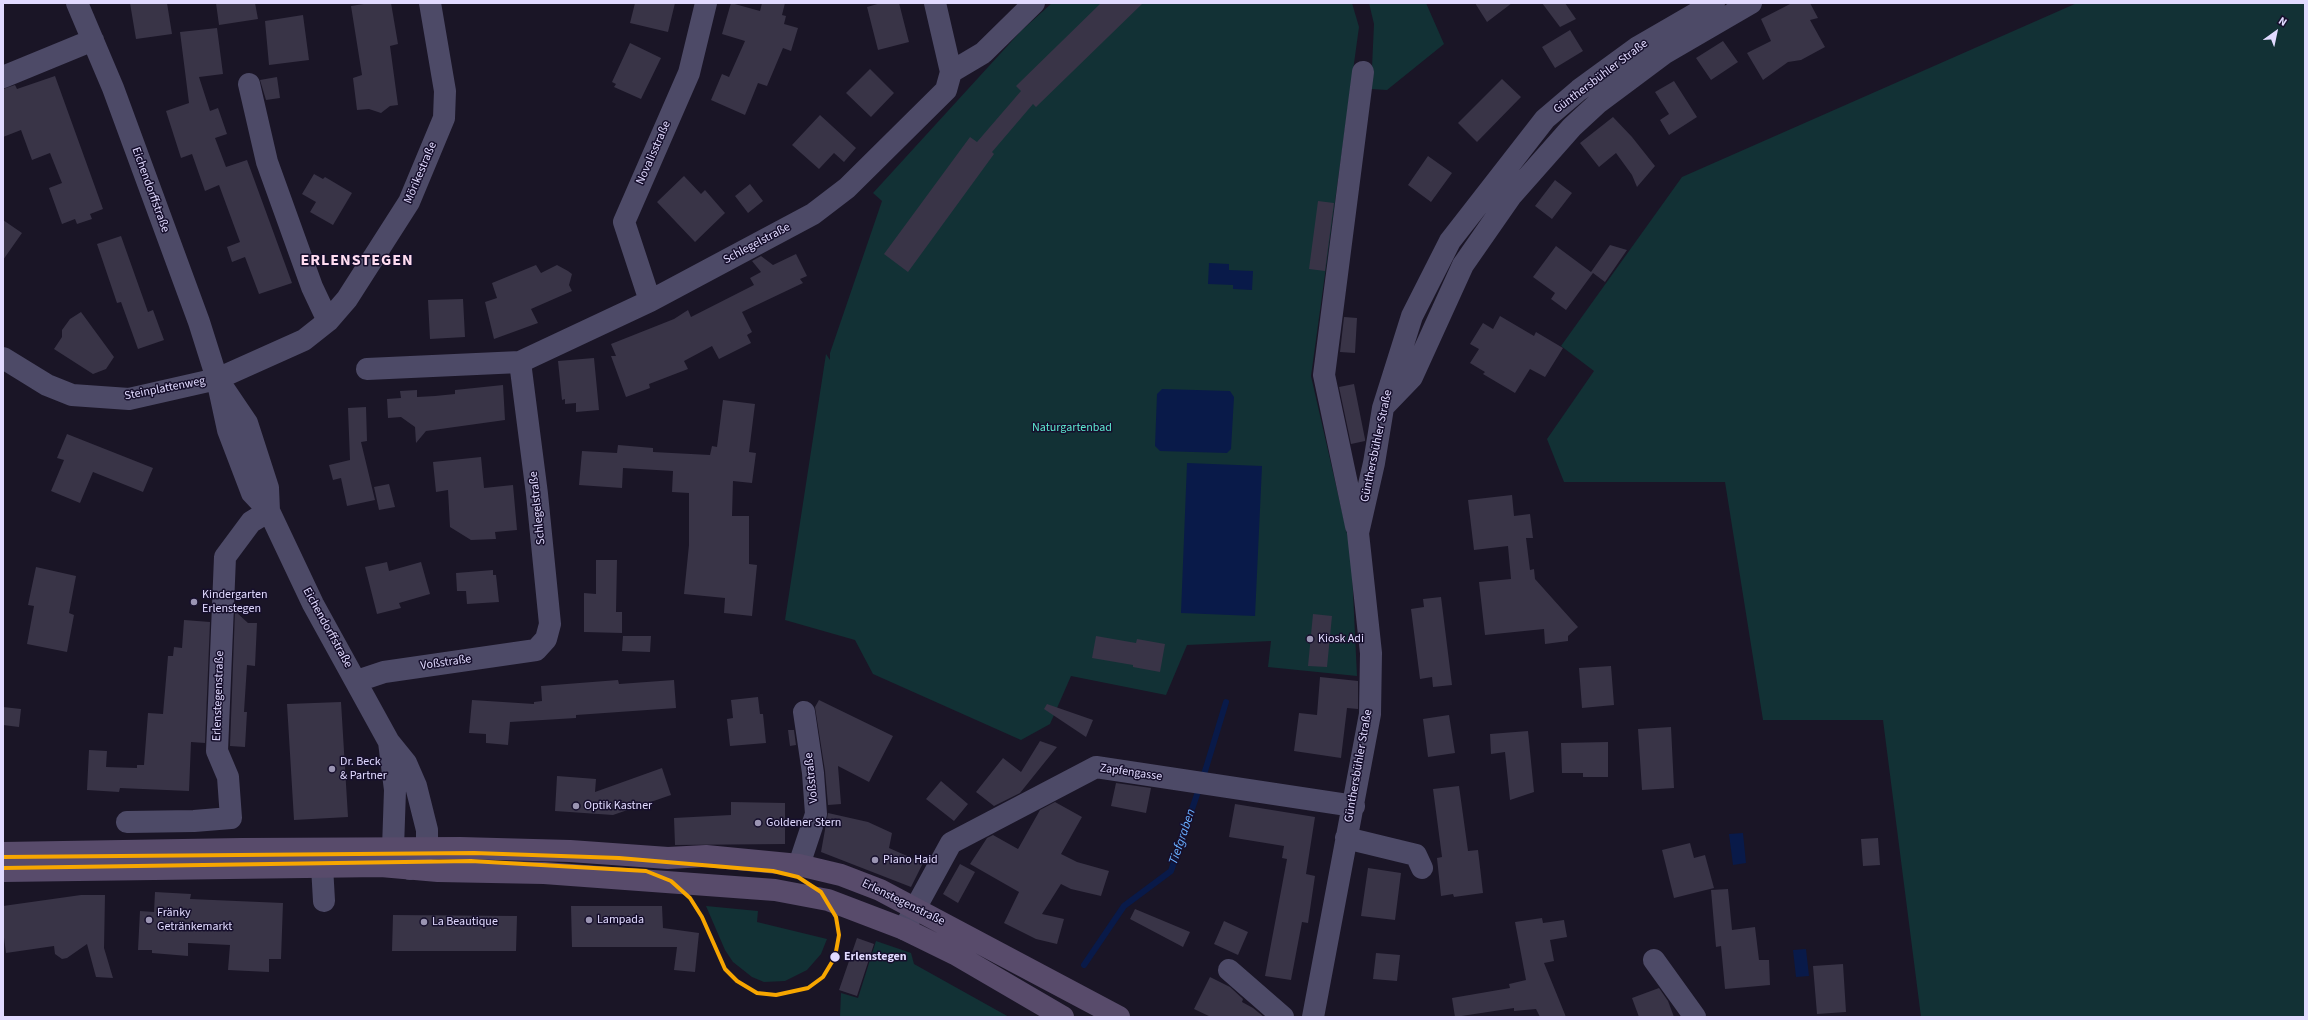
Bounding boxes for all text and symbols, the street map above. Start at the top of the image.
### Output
north arrow [2256,12,2296,52]
text: N [2276,13,2290,30]
street label: Günthersbühler Straße [1551,37,1651,117]
street label: Novalisstraße [634,119,674,187]
street label: Mörikestraße [402,140,440,206]
street label: Eichendorffstraße [128,145,172,235]
street label: Schlegelstraße [721,220,793,268]
district label: ERLENSTEGEN [300,251,414,271]
street label: Steinplattenweg [123,374,207,404]
street label: Günthersbühler Straße [1358,389,1396,503]
park label: Naturgartenbad [1032,421,1112,435]
street label: Schlegelstraße [527,471,549,545]
street label: Eichendorffstraße [299,585,355,671]
place label: Kindergarten Erlenstegen [202,588,268,616]
marker: Kindergarten Erlenstegen [189,597,199,607]
place label: Kiosk Adi [1318,632,1364,646]
marker: Kiosk Adi [1305,634,1315,644]
street label: Erlenstegenstraße [210,650,228,742]
street label: Voßstraße [420,652,472,674]
street label: Günthersbühler Straße [1342,708,1376,824]
street label: Voßstraße [802,752,822,804]
place label: Dr. Beck & Partner [340,755,387,783]
street label: Zapfengasse [1099,762,1163,784]
marker: Dr. Beck & Partner [327,764,337,774]
place label: Optik Kastner [584,799,652,813]
marker: Optik Kastner [571,801,581,811]
water label: Tiefgraben [1166,807,1200,867]
place label: Goldener Stern [766,816,841,830]
marker: Goldener Stern [753,818,763,828]
place label: Piano Haid [883,853,938,867]
marker: Piano Haid [870,855,880,865]
street label: Erlenstegenstraße [859,877,947,929]
place label: Fränky Getränkemarkt [157,906,232,934]
place label: Lampada [597,913,644,927]
marker: Fränky Getränkemarkt [144,915,154,925]
place label: La Beautique [432,915,498,929]
marker: Lampada [584,915,594,925]
marker: La Beautique [419,917,429,927]
marker: Erlenstegen [828,950,842,964]
place label: Erlenstegen [844,950,907,964]

